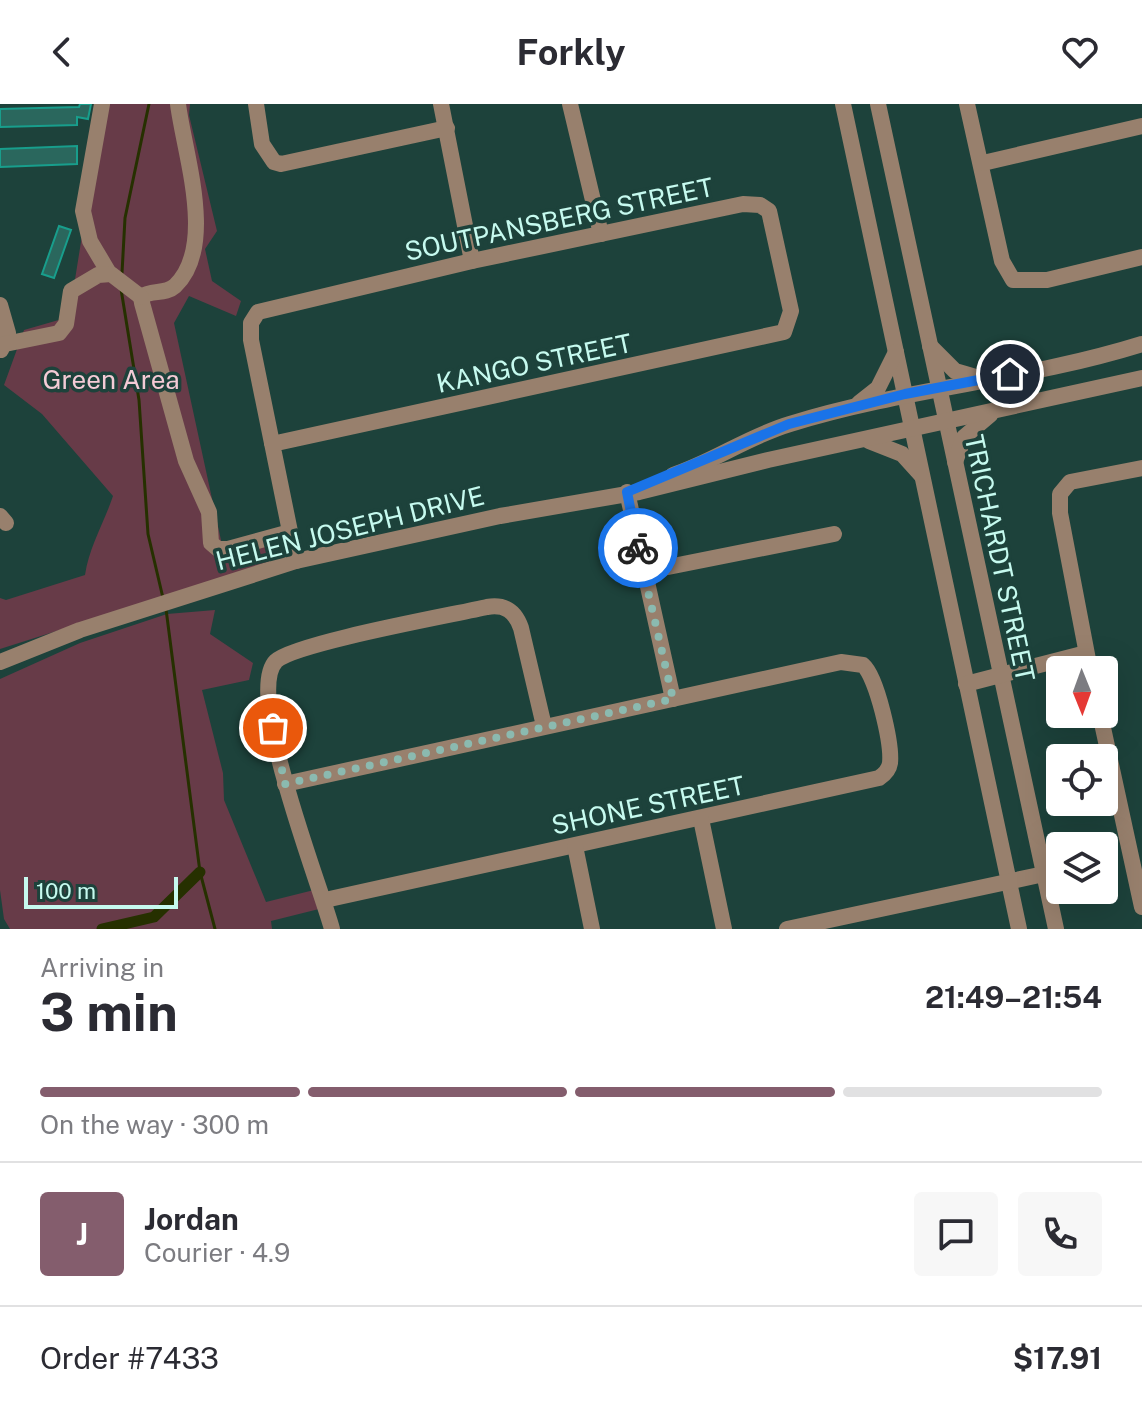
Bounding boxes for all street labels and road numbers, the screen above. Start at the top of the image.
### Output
street label: SOUTPANSBERG STREET [402,171,716,267]
street label: KANGO STREET [433,327,635,399]
street label: TRICHARDT STREET [959,432,1041,684]
street label: HELEN JOSEPH DRIVE [213,480,487,576]
street label: SHONE STREET [549,769,747,841]

